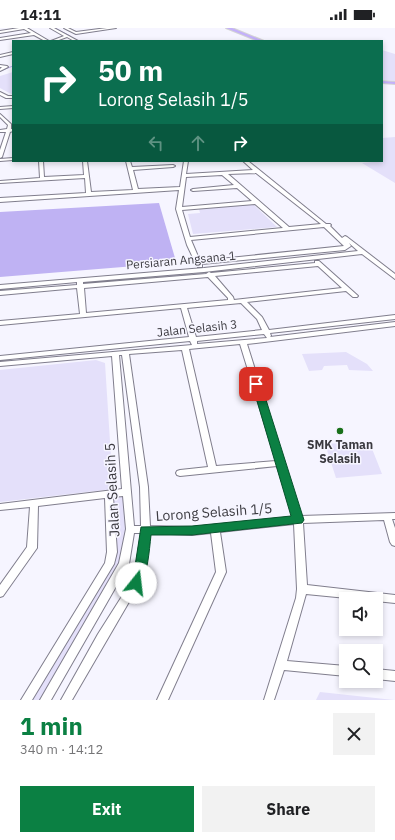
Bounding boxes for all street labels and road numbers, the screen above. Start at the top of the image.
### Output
street label: Persiaran Angsana 1 [126,248,236,272]
street label: Jalan Selasih 3 [156,316,238,340]
street label: Jalan Selasih 5 [101,442,123,538]
street label: Lorong Selasih 1/5 [155,499,273,525]

